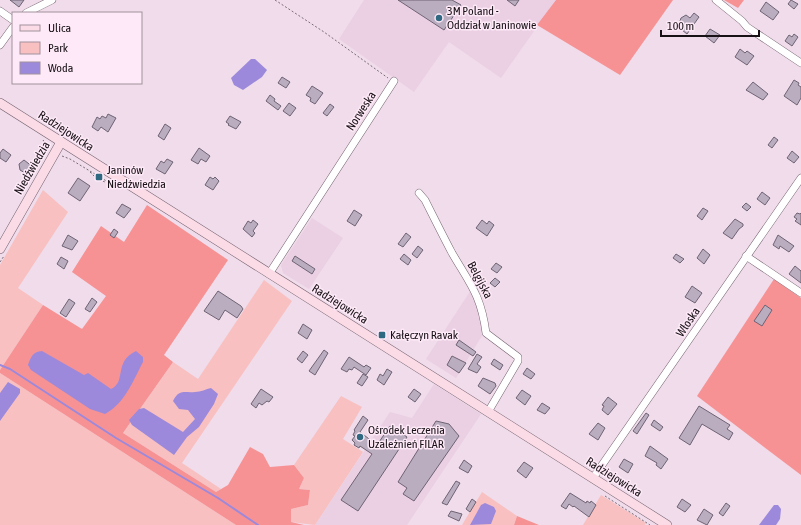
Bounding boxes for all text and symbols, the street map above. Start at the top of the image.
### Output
place label: 3M Poland - Oddział w Janinowie [447,4,536,32]
legend [12,12,142,84]
scale bar [661,12,759,38]
marker: 3M Poland - Oddział w Janinowie [434,13,444,23]
text: 100 m [667,19,694,33]
text: Ulica [48,21,71,35]
text: Park [48,41,69,55]
text: Woda [48,61,73,75]
street label: Norweska [343,89,379,133]
street label: Radziejowicka [36,108,96,154]
street label: Niedźwiedzia [11,139,53,197]
place label: Janinów Niedźwiedzia [107,163,166,191]
marker: Janinów Niedźwiedzia [94,172,104,182]
street label: Belgijska [464,259,496,301]
street label: Radziejowicka [309,281,371,327]
street label: Włoska [673,305,703,339]
place label: Kałęczyn Ravak [390,328,459,342]
marker: Kałęczyn Ravak [377,330,387,340]
place label: Ośrodek Leczenia Uzależnień FILAR [368,423,445,451]
marker: Ośrodek Leczenia Uzależnień FILAR [355,432,365,442]
street label: Radziejowicka [583,454,645,500]

